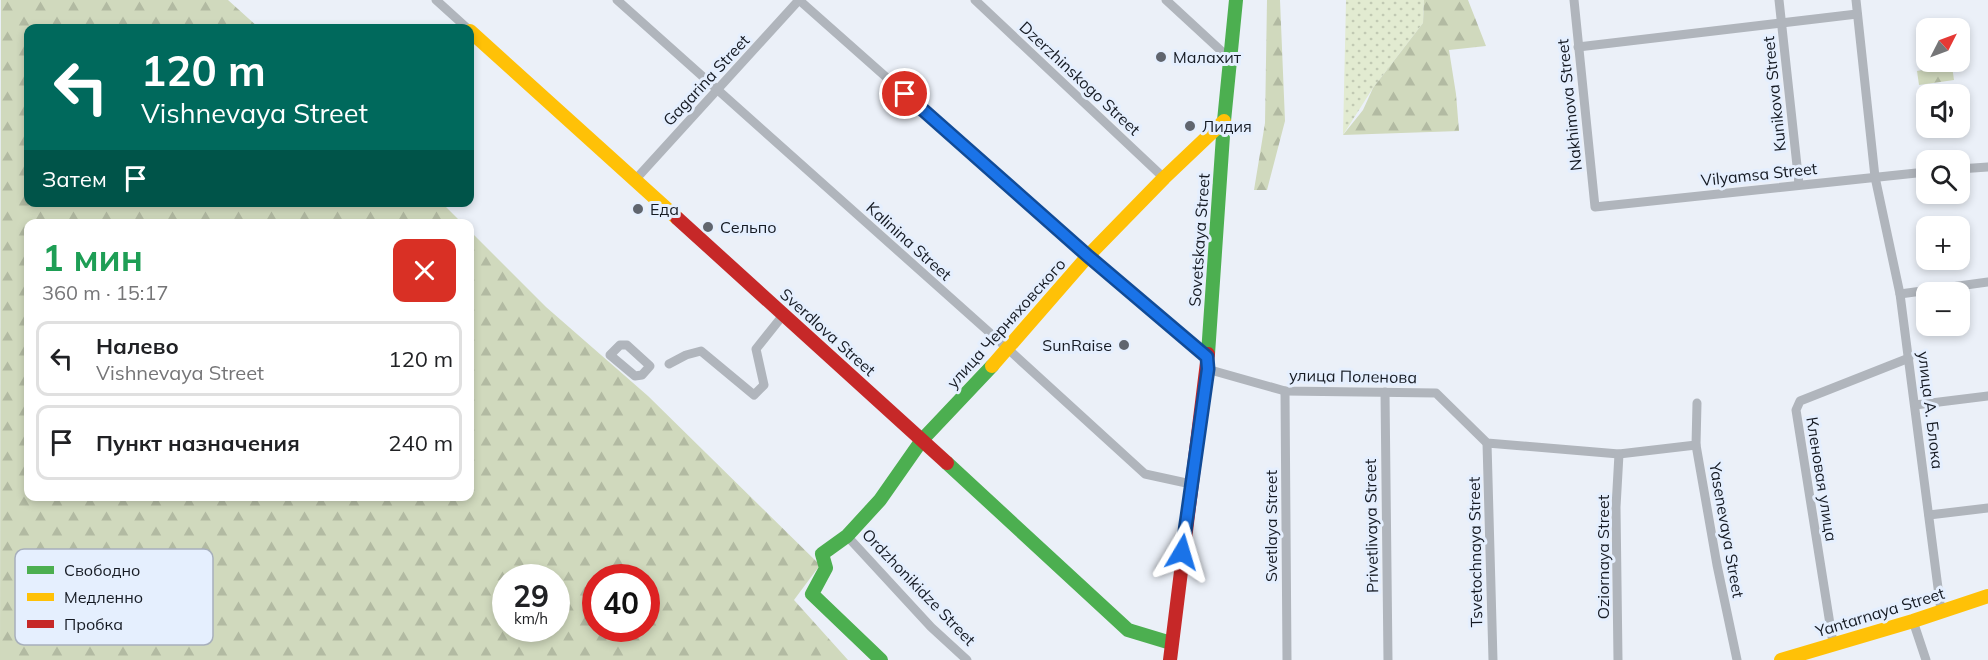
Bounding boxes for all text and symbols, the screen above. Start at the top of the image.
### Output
street label: Dzerzhinskogo Street [1015,17,1145,139]
north arrow [1916,18,1970,72]
map controls [1916,18,1970,336]
street label: Gagarina Street [659,30,754,130]
street label: Kunikova Street [1758,35,1790,153]
street label: Nakhimova Street [1552,38,1586,172]
text: 120 m [141,44,266,97]
place label: Малахит [1173,47,1242,67]
icon: left [42,48,120,126]
marker: Малахит [1154,50,1168,64]
pin [879,68,930,119]
icon: arrive [888,77,921,110]
button: sound [1916,84,1970,138]
text: Vishnevaya Street [141,96,368,130]
place label: Лидия [1202,116,1252,136]
marker: Лидия [1183,119,1197,133]
button: search [1916,150,1970,204]
street label: Vilyamsa Street [1700,158,1818,190]
icon: arrive [119,162,152,195]
text: Затем [42,165,107,193]
street label: Sovetskaya Street [1184,172,1214,307]
street label: Kalinina Street [862,197,956,285]
place label: Еда [650,199,679,219]
marker: Еда [631,202,645,216]
button: + [1916,216,1970,270]
place label: Сельпо [720,217,777,237]
marker: Сельпо [701,220,715,234]
text: 1 мин [42,235,143,280]
button: close [393,239,456,302]
street label: улица Черняховского [942,254,1070,392]
text: 360 m · 15:17 [42,280,168,305]
button: − [1916,282,1970,336]
street label: Sverdlova Street [776,284,880,380]
text: Налево [96,332,179,360]
place label: SunRaise [1042,335,1112,355]
marker: SunRaise [1117,338,1131,352]
icon: left [45,342,78,375]
text: 120 m [388,345,453,373]
street label: улица А. Блока [1914,350,1948,470]
text: Vishnevaya Street [96,360,264,385]
street label: улица Поленова [1289,365,1417,387]
street label: Кленовая улица [1802,415,1842,543]
icon: arrive [45,426,78,459]
text: Пункт назначения [96,429,300,457]
text: 240 m [388,429,453,457]
street label: Privetlivaya Street [1360,458,1382,593]
street label: Yasenevaya Street [1705,460,1749,600]
street label: Svetlaya Street [1261,469,1281,582]
street label: Tsvetochnaya Street [1464,476,1486,627]
street label: Oziornaya Street [1593,494,1613,619]
position arrow [1150,520,1214,584]
street label: Ordzhonikidze Street [858,524,980,650]
legend [15,549,213,645]
text: Свободно [64,560,140,580]
speed limit sign: 40 [582,564,660,642]
text: 29 [513,577,549,615]
street label: Yantarnaya Street [1812,583,1947,641]
text: Медленно [64,587,143,607]
text: km/h [514,609,548,628]
text: Пробка [64,614,123,634]

